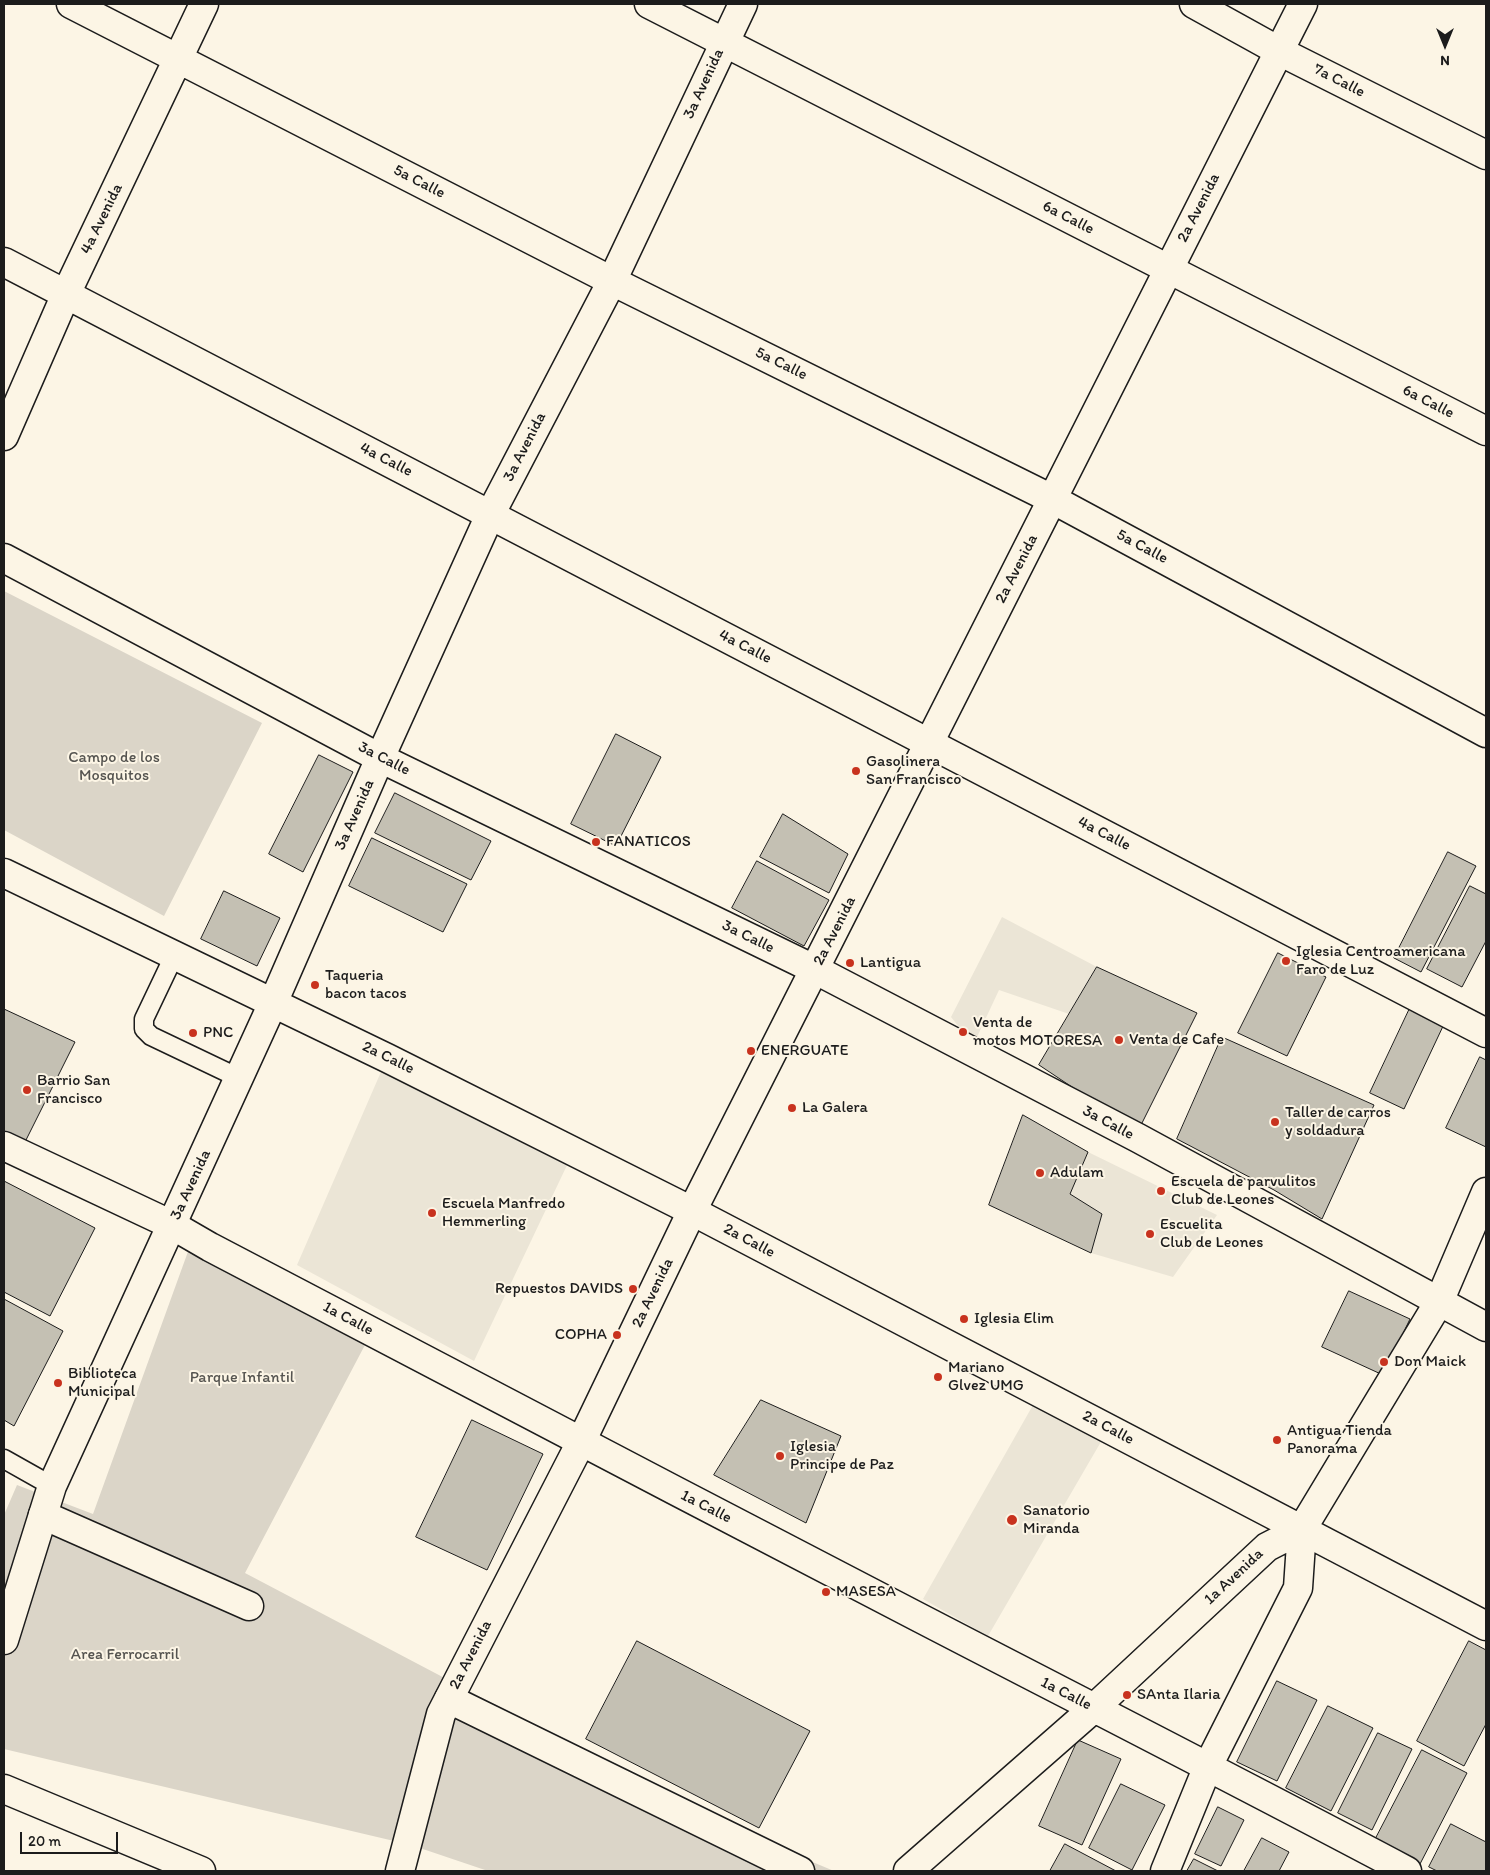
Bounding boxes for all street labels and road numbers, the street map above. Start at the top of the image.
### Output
street label: 3a Avenida [679,46,729,122]
street label: 7a Calle [1310,60,1368,102]
street label: 5a Calle [390,161,448,203]
street label: 2a Avenida [1173,170,1225,246]
street label: 4a Avenida [77,181,127,257]
street label: 6a Calle [1039,197,1097,239]
street label: 5a Calle [752,343,810,385]
street label: 6a Calle [1399,381,1457,423]
street label: 3a Avenida [499,409,551,485]
street label: 4a Calle [356,439,416,481]
street label: 5a Calle [1113,525,1171,569]
street label: 2a Avenida [991,531,1043,607]
street label: 4a Calle [715,626,775,668]
street label: 3a Calle [355,738,413,780]
street label: 3a Avenida [331,777,379,853]
street label: 4a Calle [1074,813,1134,855]
street label: 2a Avenida [809,893,861,969]
street label: 3a Calle [719,916,777,958]
street label: 2a Calle [359,1037,417,1079]
street label: 3a Calle [1079,1101,1137,1145]
street label: 3a Avenida [166,1147,216,1223]
street label: 2a Calle [720,1219,778,1263]
street label: 2a Avenida [628,1255,678,1331]
street label: 1a Calle [319,1298,377,1340]
street label: 2a Calle [1079,1406,1137,1450]
street label: 1a Calle [677,1486,735,1528]
street label: 1a Avenida [1200,1545,1268,1609]
street label: 2a Avenida [445,1617,497,1693]
street label: 1a Calle [1037,1673,1095,1715]

